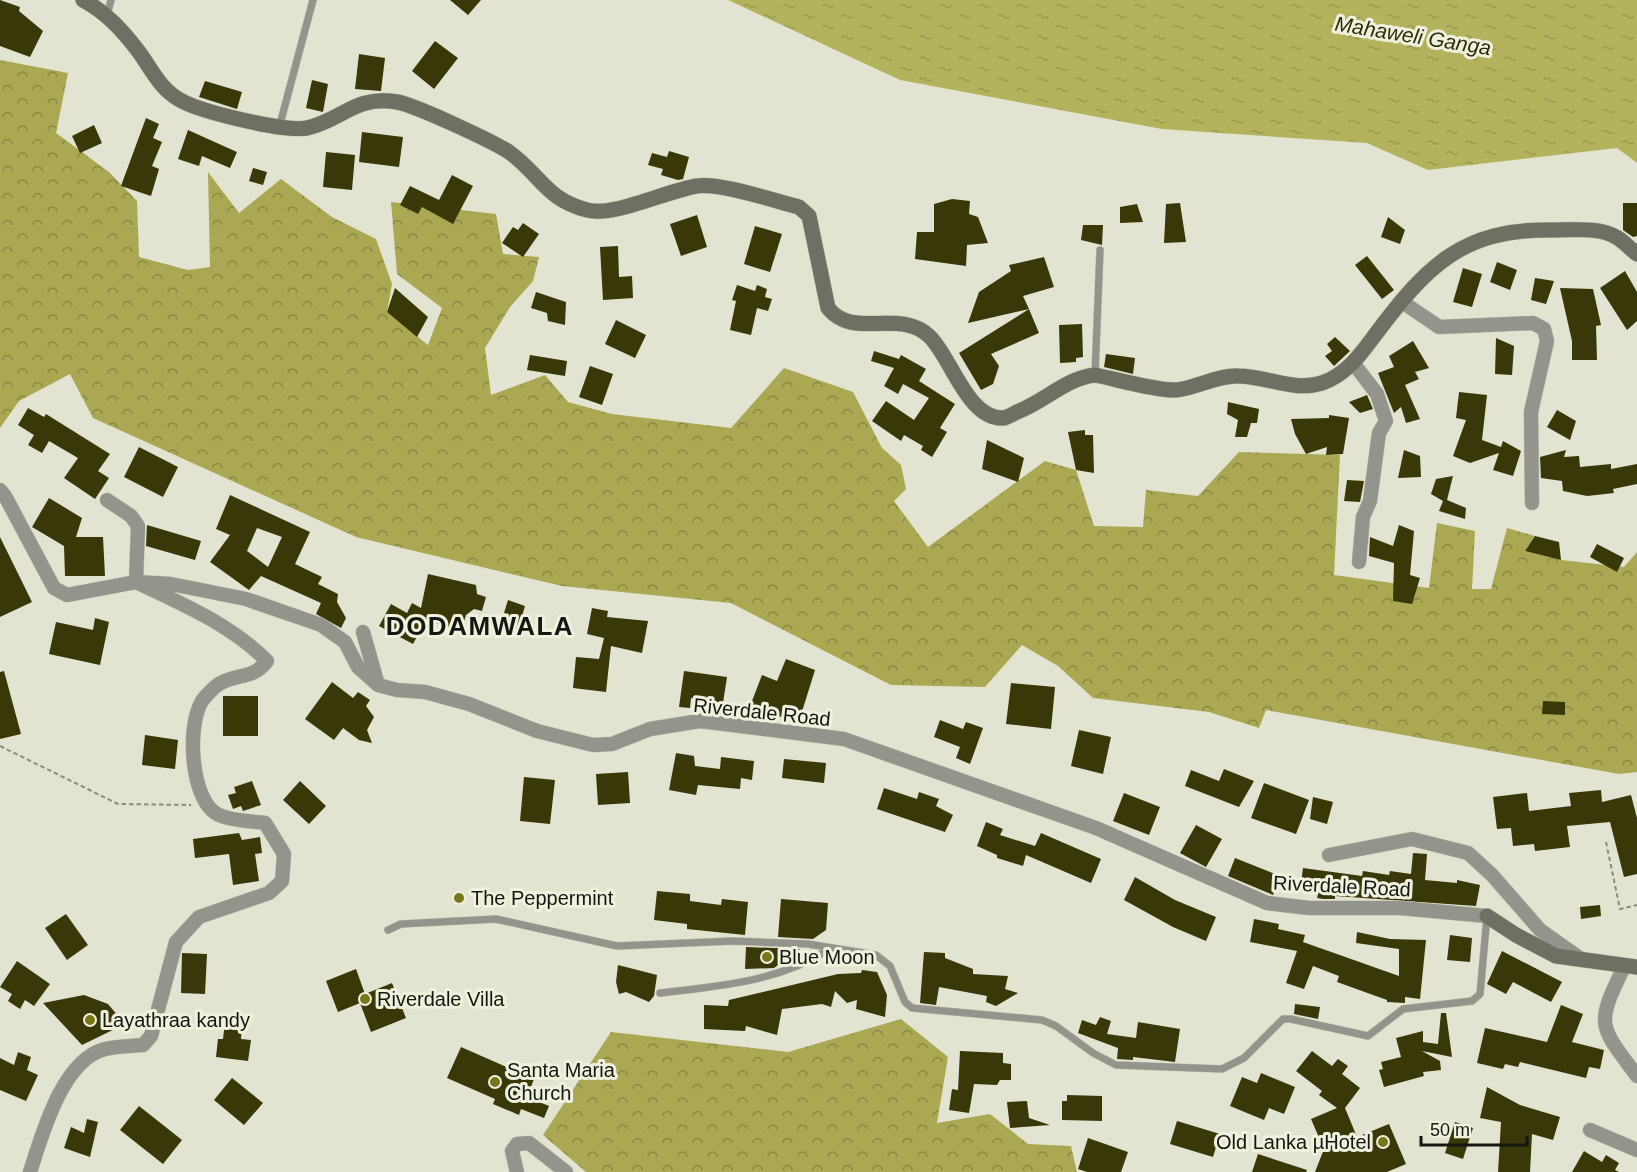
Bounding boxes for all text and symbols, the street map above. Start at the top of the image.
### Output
water label: Mahaweli Ganga [1333,12,1493,59]
district label: DODAMWALA [386,611,574,641]
street label: Riverdale Road [692,694,832,730]
street label: Riverdale Road [1273,871,1411,901]
place label: The Peppermint [471,887,614,909]
marker: The Peppermint [452,891,466,905]
place label: Blue Moon [779,946,875,968]
marker: Blue Moon [760,950,774,964]
place label: Riverdale Villa [377,988,505,1010]
marker: Riverdale Villa [358,992,372,1006]
place label: Layathraa kandy [102,1009,250,1031]
marker: Layathraa kandy [83,1013,97,1027]
place label: Santa Maria Church [507,1059,616,1104]
marker: Santa Maria Church [488,1075,502,1089]
scale bar [1421,1109,1528,1147]
text: 50 m [1430,1120,1470,1140]
place label: Old Lanka µHotel [1216,1131,1371,1153]
marker: Old Lanka µHotel [1376,1135,1390,1149]

